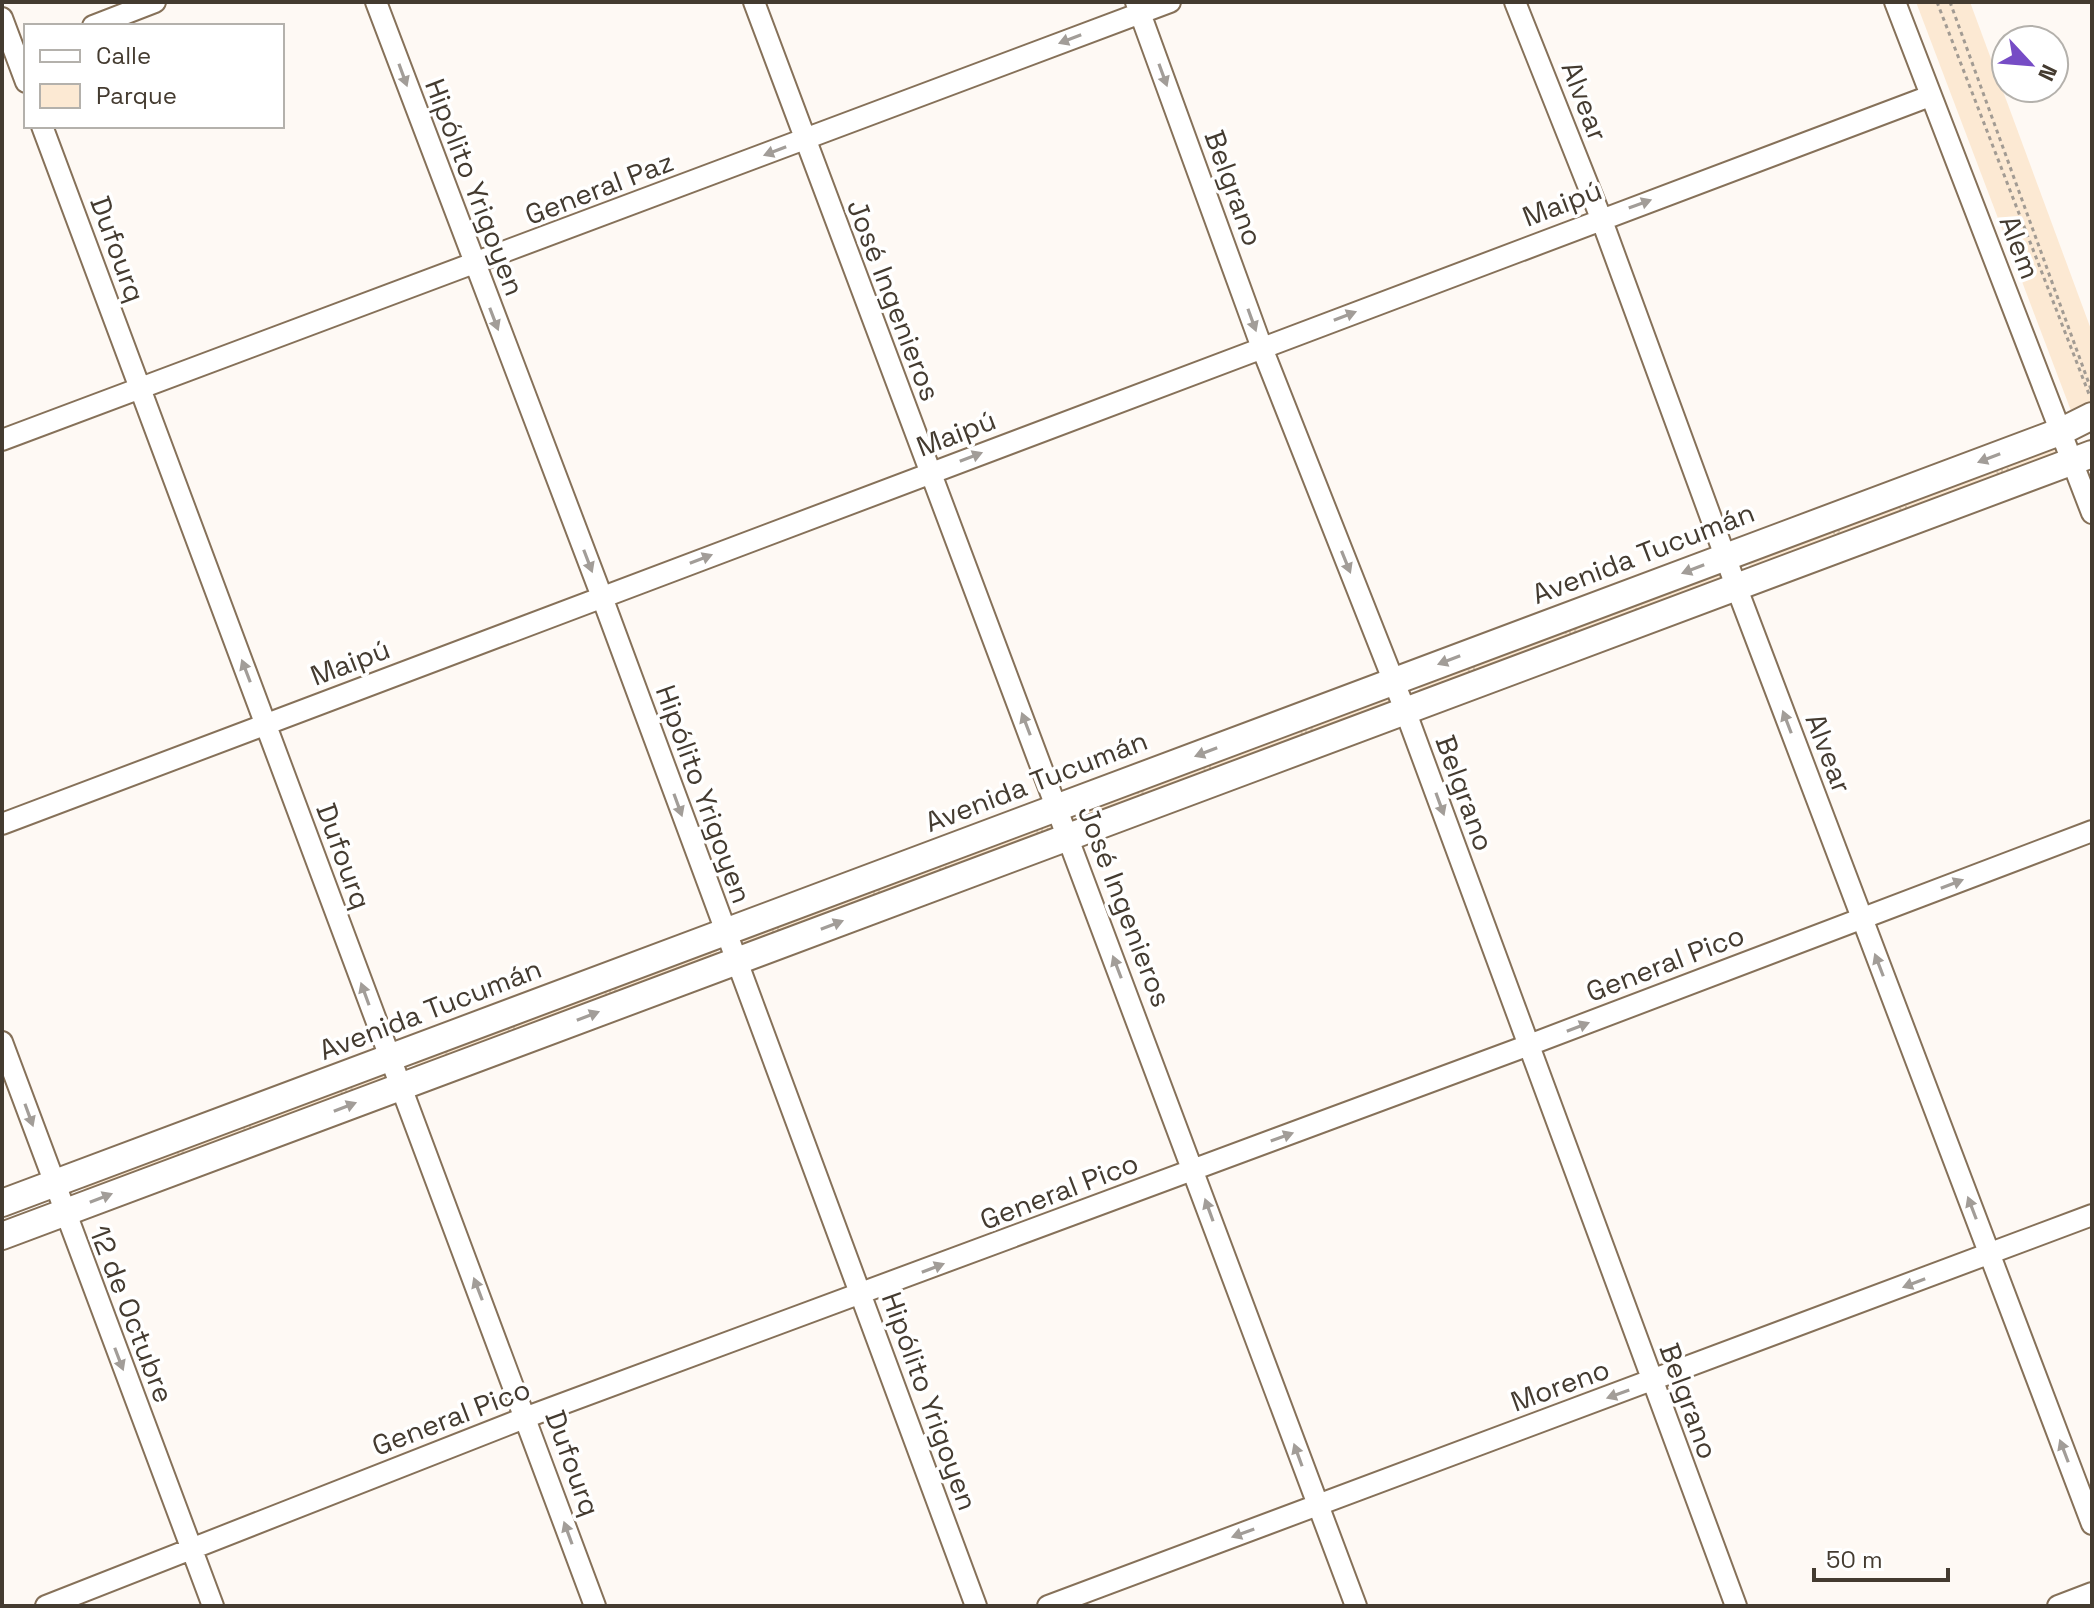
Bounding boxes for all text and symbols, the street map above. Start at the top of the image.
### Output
legend [24,24,284,128]
north arrow [1990,24,2070,104]
one-way arrow [1058,33,1082,46]
text: Calle [96,40,151,71]
street label: Alvear [1553,56,1617,146]
text: N [2032,60,2064,86]
one-way arrow [397,63,410,87]
one-way arrow [1157,63,1169,87]
street label: Hipólito Yrigoyen [417,73,533,301]
text: Parque [96,80,177,111]
street label: Belgrano [1196,125,1272,251]
street label: General Paz [520,143,678,233]
one-way arrow [762,145,786,158]
street label: Maipú [1517,171,1607,235]
street label: Dufourq [82,191,154,307]
street label: José Ingenieros [839,194,949,406]
one-way arrow [1628,197,1652,209]
street label: Alem [1992,210,2048,284]
one-way arrow [488,307,501,331]
one-way arrow [1246,308,1259,332]
one-way arrow [1333,309,1357,322]
street label: Maipú [911,401,1001,465]
one-way arrow [959,450,983,463]
one-way arrow [1977,452,2001,465]
street label: Avenida Tucumán [1527,494,1759,612]
one-way arrow [582,549,595,573]
one-way arrow [1340,550,1353,574]
one-way arrow [690,552,714,565]
one-way arrow [1681,563,1705,576]
street label: Maipú [305,630,395,694]
one-way arrow [1437,654,1461,667]
one-way arrow [239,659,251,683]
street label: Hipólito Yrigoyen [648,680,760,908]
street label: Alvear [1797,708,1861,798]
one-way arrow [1780,710,1793,734]
one-way arrow [1019,712,1032,736]
street label: Avenida Tucumán [920,722,1152,840]
street label: Belgrano [1427,730,1503,856]
one-way arrow [1194,746,1218,759]
one-way arrow [673,793,685,817]
one-way arrow [1434,793,1446,817]
street label: Dufourq [308,798,380,914]
street label: José Ingenieros [1070,800,1180,1012]
one-way arrow [1940,877,1964,890]
street label: General Pico [1581,916,1749,1010]
one-way arrow [820,918,844,931]
street label: Avenida Tucumán [314,950,546,1068]
one-way arrow [1872,953,1885,977]
one-way arrow [1110,955,1123,979]
one-way arrow [359,981,371,1005]
one-way arrow [576,1009,600,1022]
one-way arrow [1566,1020,1590,1033]
one-way arrow [333,1100,357,1113]
one-way arrow [23,1103,35,1127]
one-way arrow [1270,1131,1294,1143]
street label: General Pico [975,1144,1143,1238]
one-way arrow [89,1192,113,1204]
one-way arrow [1965,1196,1978,1220]
one-way arrow [1202,1198,1215,1222]
street label: 12 de Octubre [82,1220,182,1408]
one-way arrow [922,1261,946,1274]
one-way arrow [471,1277,484,1301]
one-way arrow [1902,1277,1926,1290]
street label: Hipólito Yrigoyen [874,1287,986,1515]
street label: Belgrano [1651,1338,1727,1464]
one-way arrow [113,1347,126,1371]
street label: Moreno [1506,1351,1614,1419]
street label: General Pico [367,1370,535,1464]
one-way arrow [1606,1388,1630,1401]
street label: Dufourq [537,1405,609,1521]
one-way arrow [2057,1439,2070,1463]
one-way arrow [1291,1443,1303,1467]
one-way arrow [562,1520,574,1544]
one-way arrow [1231,1527,1255,1540]
scale bar [1814,1532,1948,1582]
text: 50 m [1826,1544,1883,1575]

